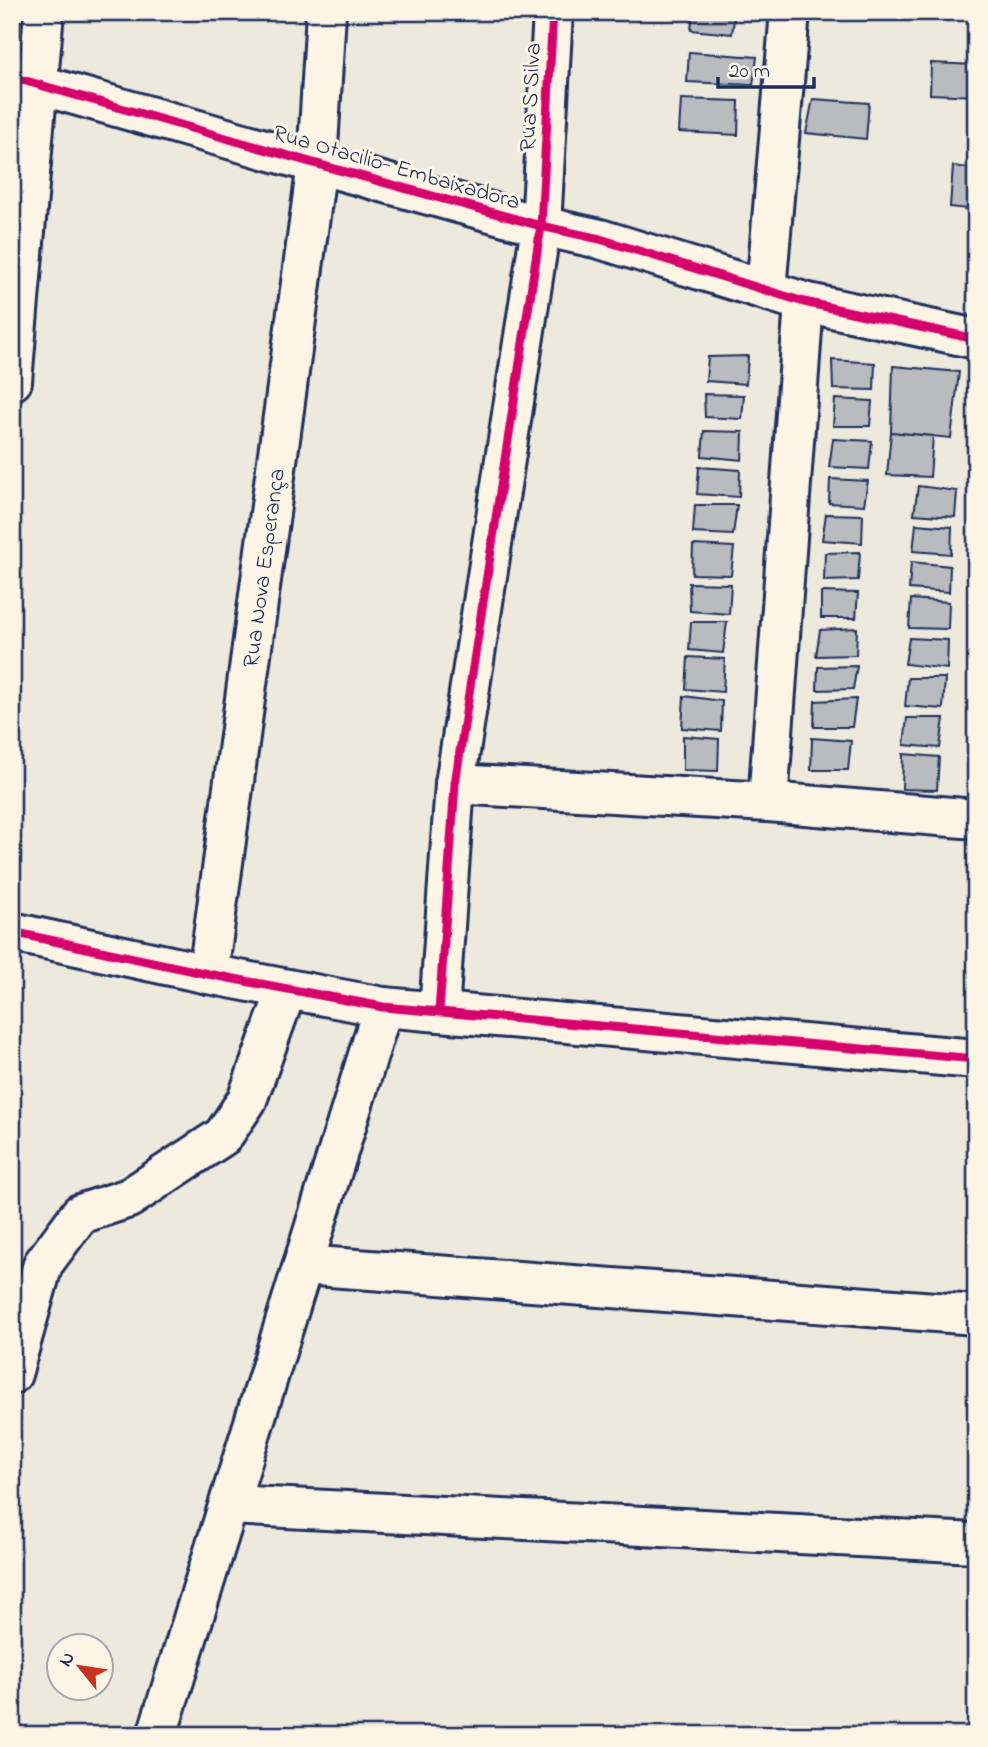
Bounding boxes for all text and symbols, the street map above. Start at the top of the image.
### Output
street label: Rua S Silva [512,42,551,152]
scale bar [718,46,815,90]
text: 20 m [729,57,770,87]
street label: Rua Otacilio- Embaixadora [269,117,524,219]
street label: Rua Nova Esperança [235,466,295,670]
north arrow [46,1632,116,1702]
text: N [53,1647,82,1672]

